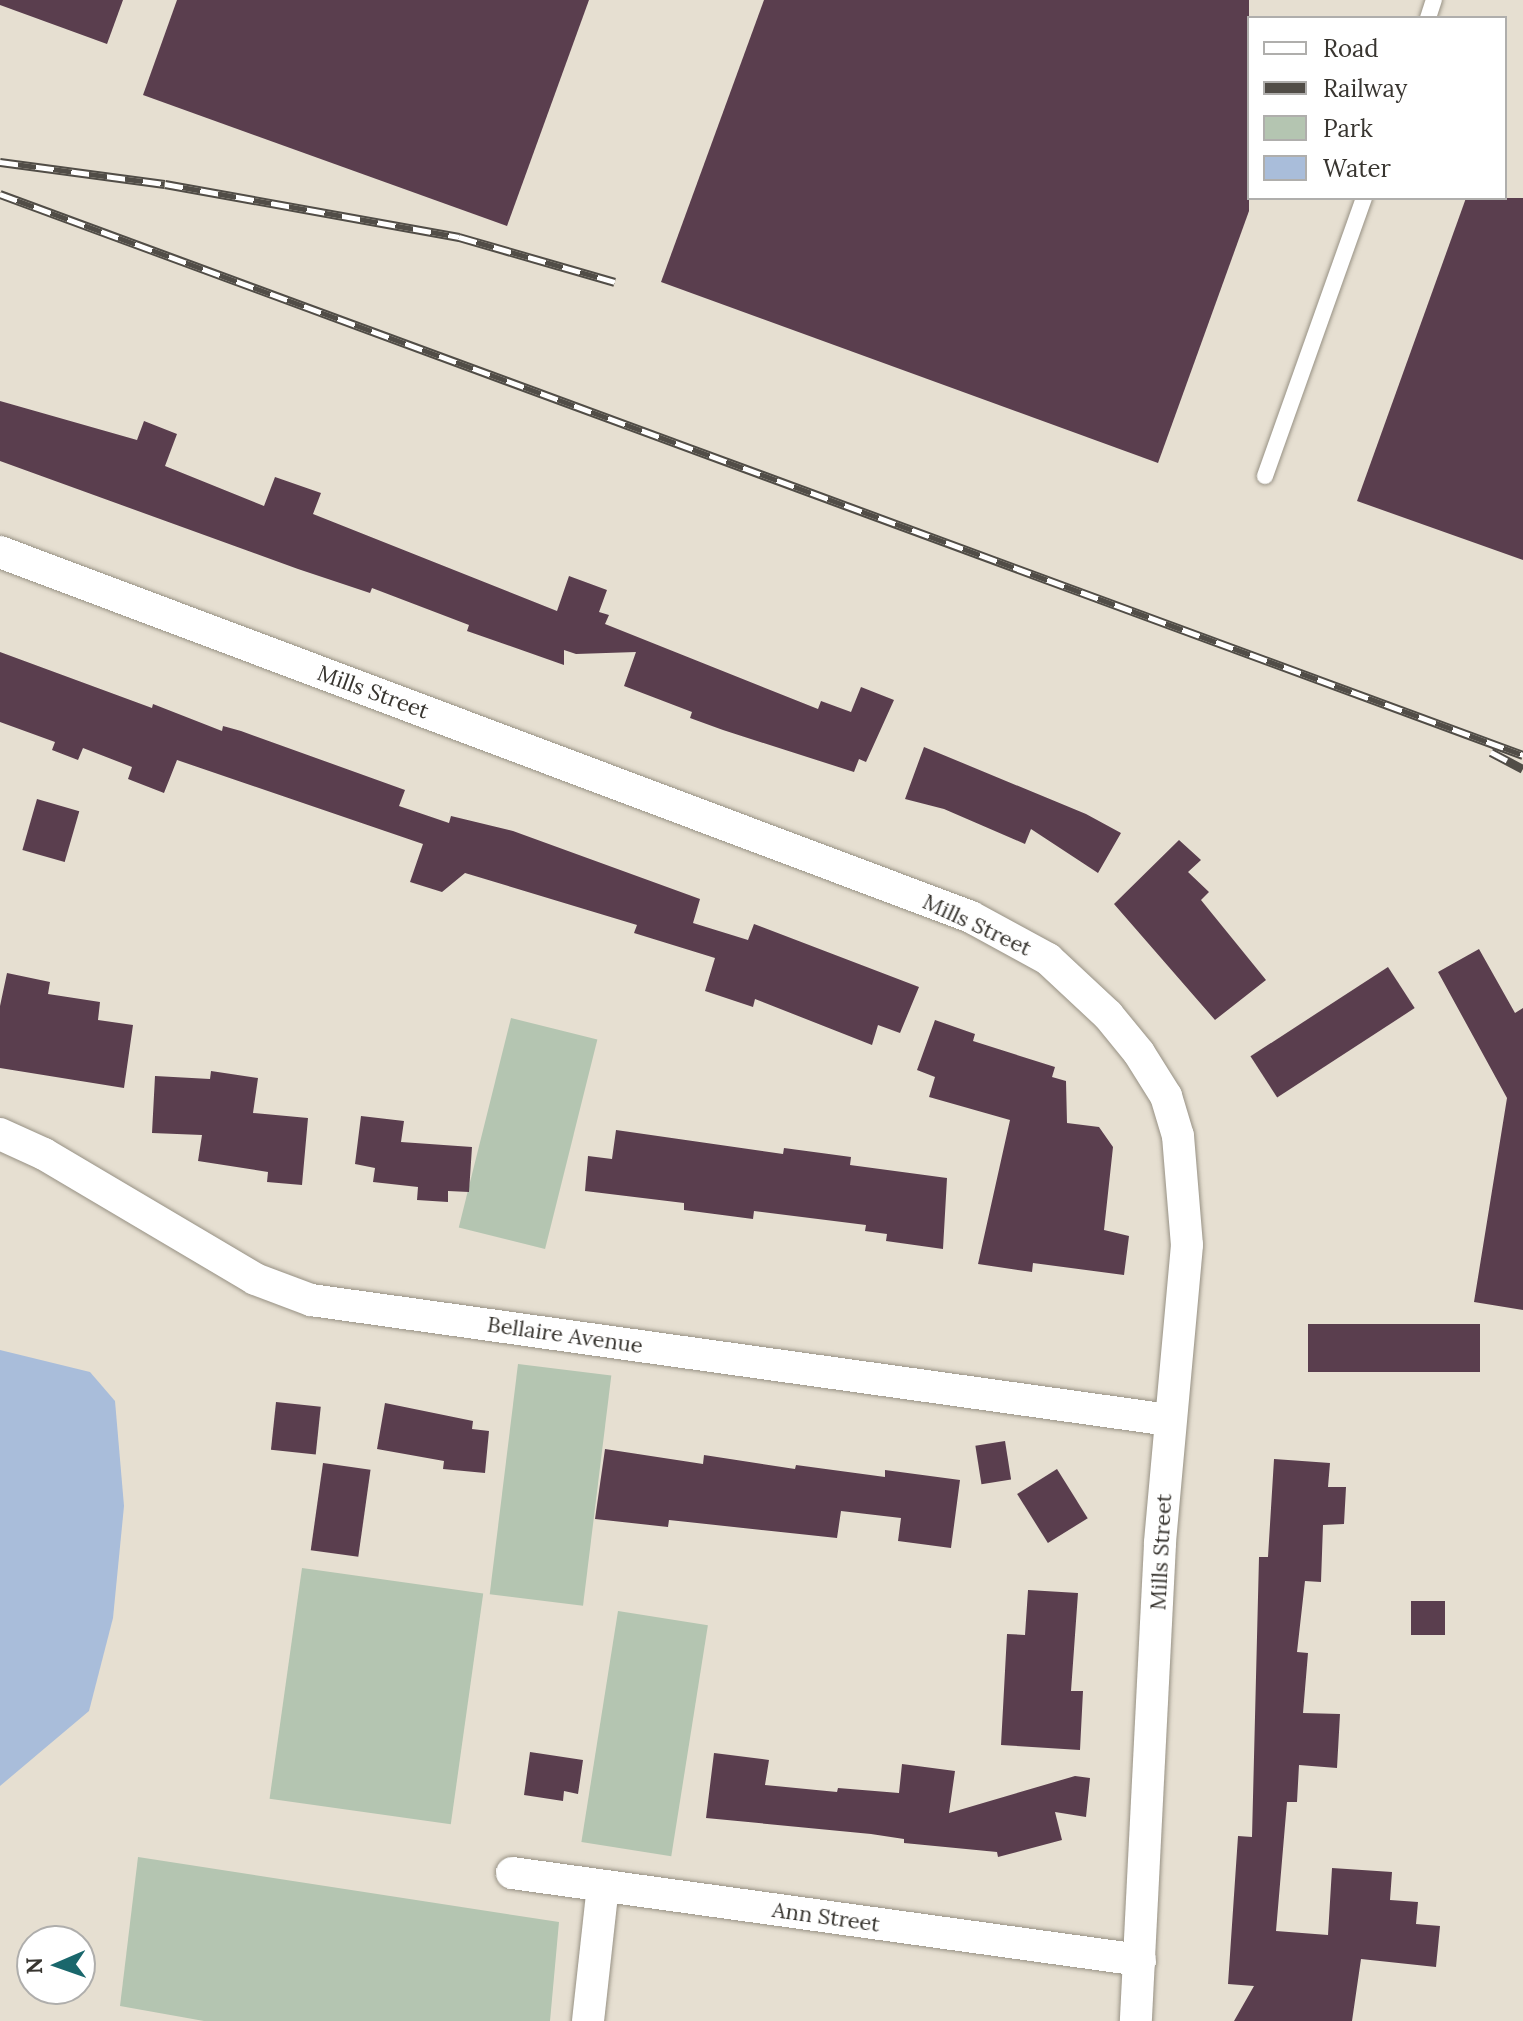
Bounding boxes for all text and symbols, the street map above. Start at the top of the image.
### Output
legend [1247,16,1507,200]
text: Road [1323,33,1379,64]
text: Railway [1323,73,1407,104]
text: Park [1323,113,1373,144]
text: Water [1323,153,1391,184]
street label: Mills Street [314,660,432,724]
street label: Mills Street [919,888,1035,962]
street label: Bellaire Avenue [485,1311,645,1359]
street label: Mills Street [1145,1493,1177,1611]
street label: Ann Street [770,1896,882,1938]
north arrow [16,1925,96,2005]
text: N [20,1957,48,1975]

